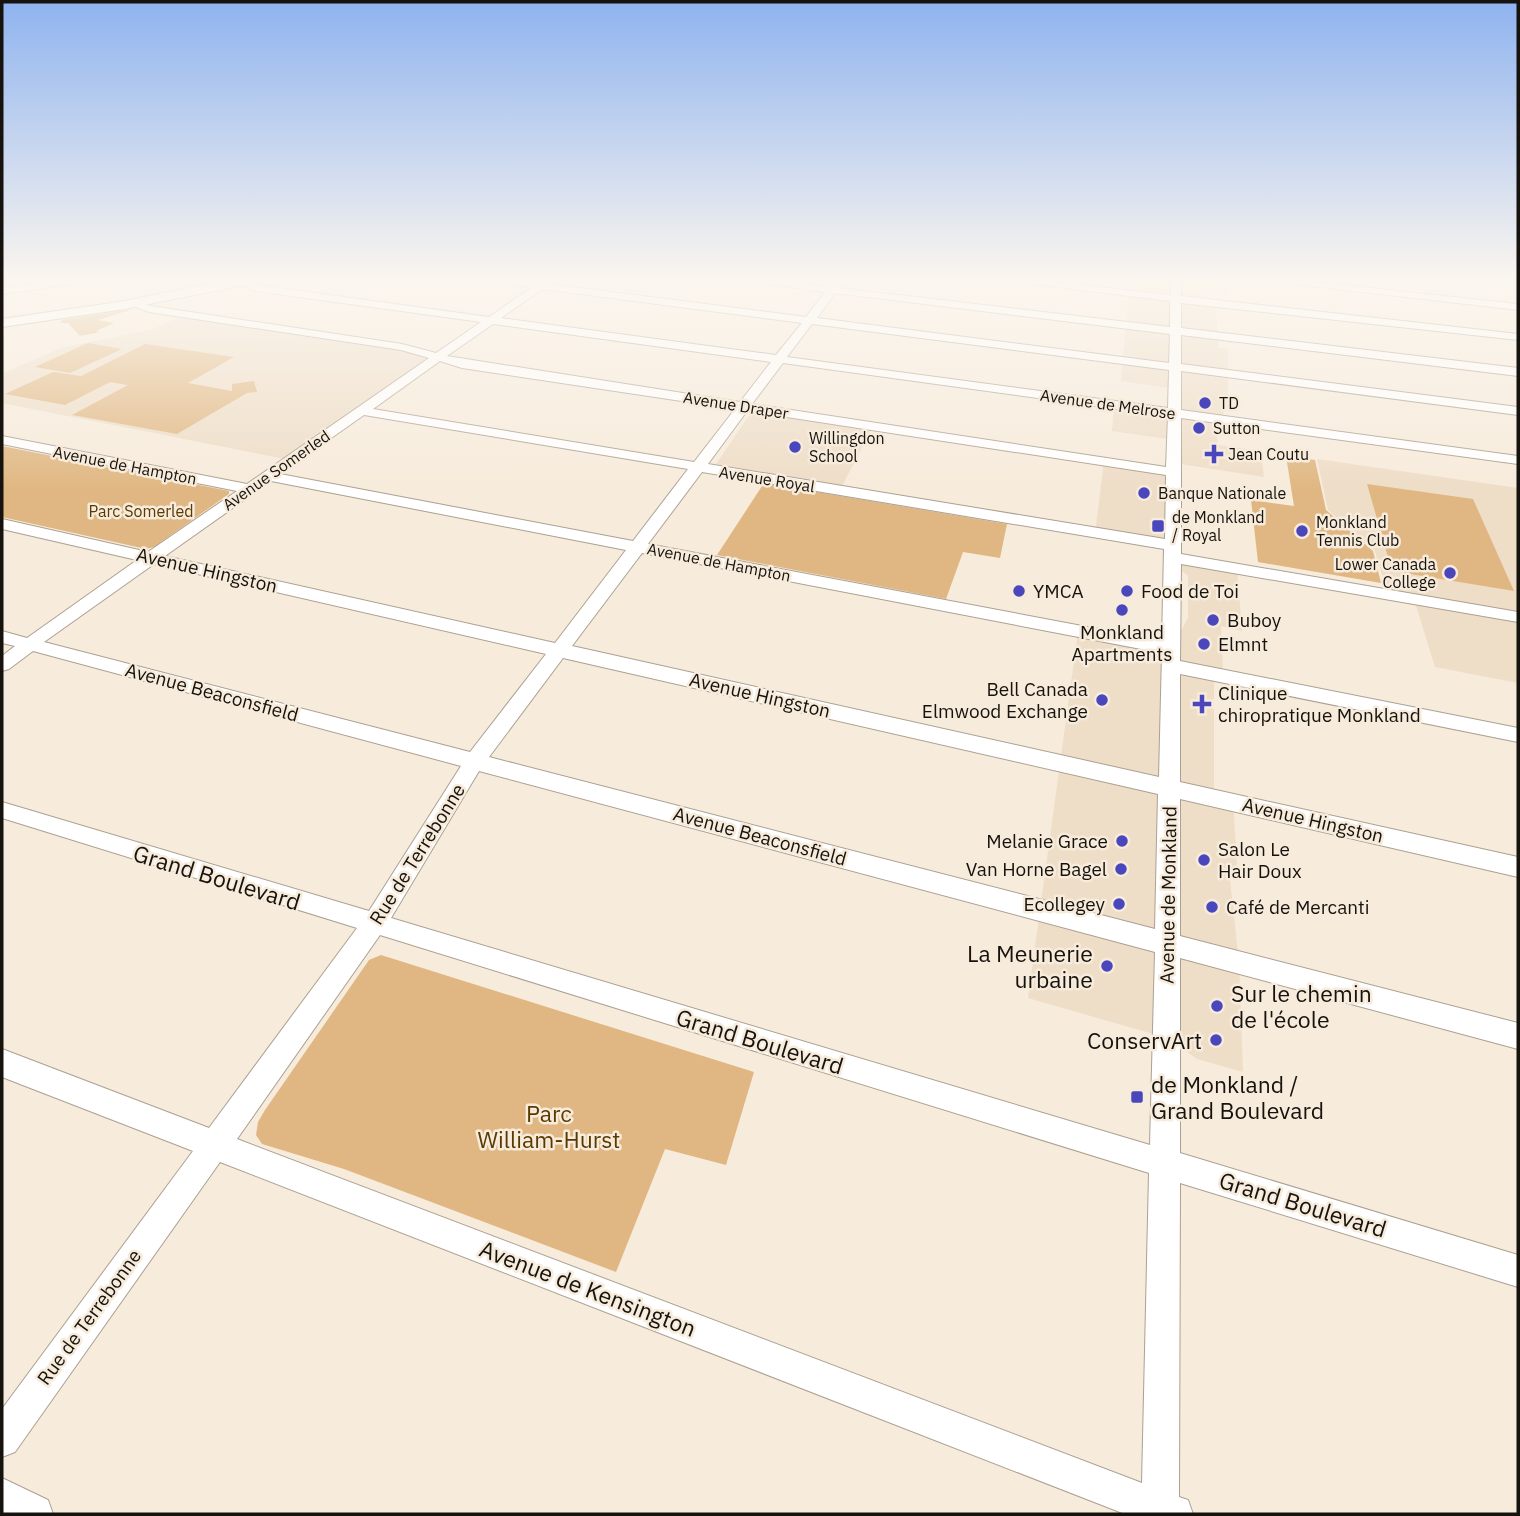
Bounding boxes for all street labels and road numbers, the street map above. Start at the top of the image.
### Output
street label: Avenue de Melrose [1039,385,1177,423]
street label: Avenue Draper [682,387,790,423]
street label: Avenue Somerled [218,426,334,514]
street label: Avenue de Hampton [52,441,198,489]
street label: Avenue Royal [718,462,816,496]
street label: Avenue de Hampton [646,538,792,586]
street label: Avenue Hingston [134,542,280,598]
street label: Avenue Beaconsfield [123,657,301,727]
street label: Avenue Hingston [687,667,833,723]
street label: Rue de Terrebonne [364,779,470,929]
street label: Avenue Hingston [1240,792,1386,848]
street label: Avenue Beaconsfield [671,801,849,871]
street label: Avenue de Monkland [1154,806,1182,984]
street label: Grand Boulevard [130,837,304,917]
street label: Grand Boulevard [673,1001,847,1081]
street label: Grand Boulevard [1216,1164,1390,1244]
street label: Avenue de Kensington [476,1233,700,1343]
street label: Rue de Terrebonne [32,1244,146,1390]

